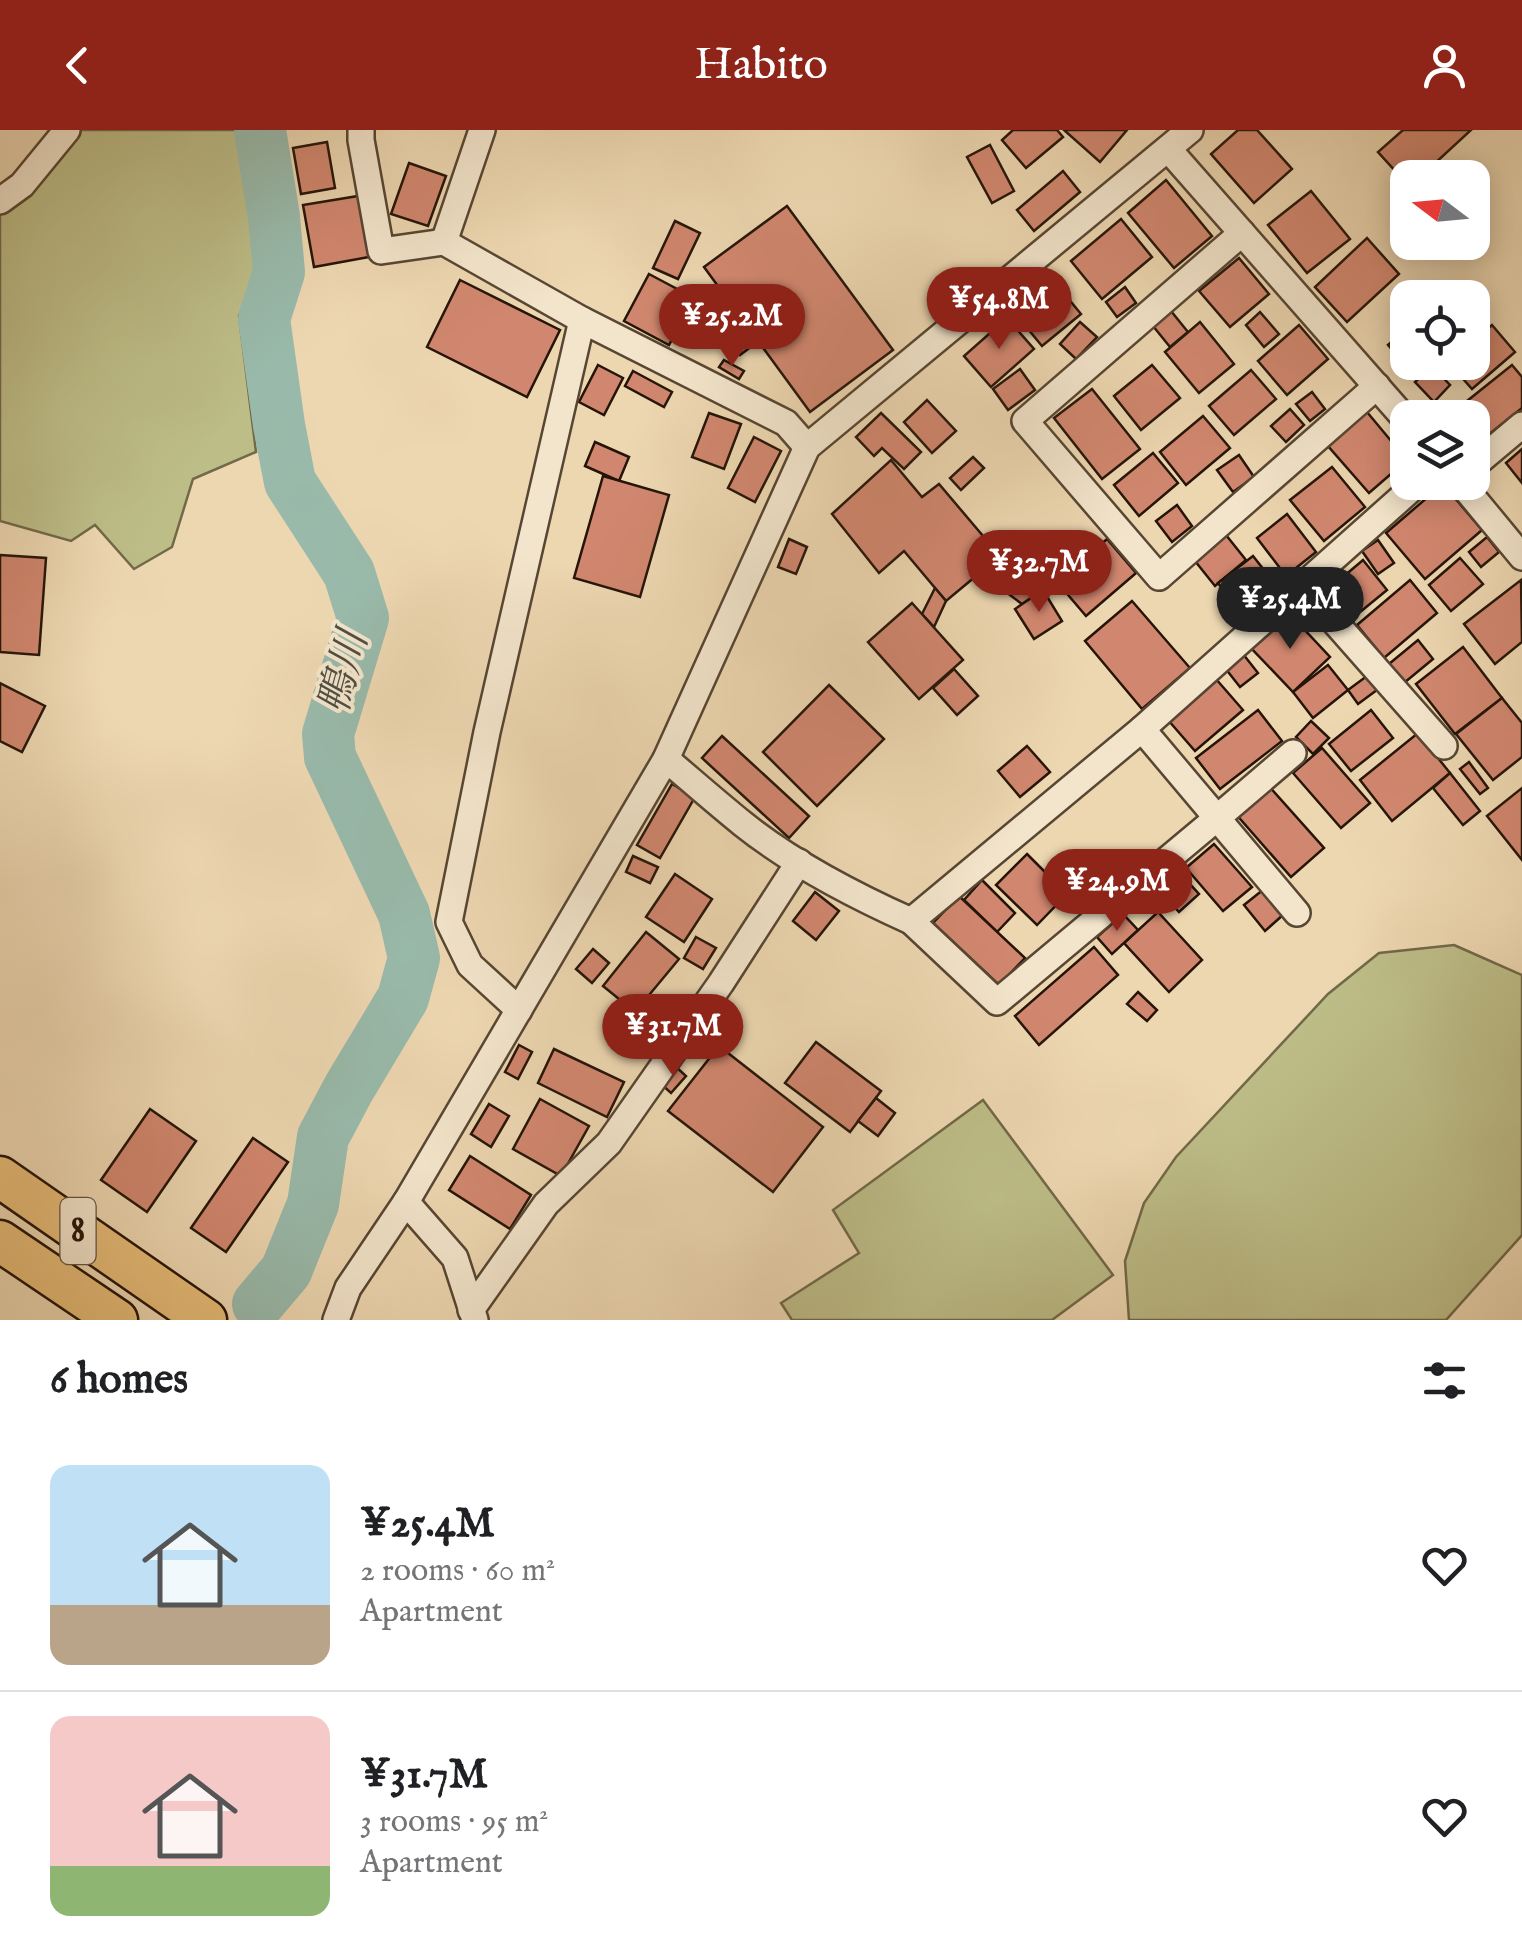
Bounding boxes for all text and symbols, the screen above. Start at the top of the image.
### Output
text: Habito [694,37,828,94]
icon: back [50,38,105,93]
icon: person [1417,38,1472,93]
north arrow [1390,160,1490,260]
map controls [1390,160,1490,500]
pin: ¥54.8M [918,267,1080,352]
text: ¥54.8M [949,279,1049,320]
button: locate [1390,280,1490,380]
pin: ¥25.2M [651,284,813,369]
text: ¥25.2M [681,296,783,337]
button: layers [1390,400,1490,500]
pin: ¥32.7M [958,530,1120,615]
text: ¥32.7M [989,542,1089,583]
pin: ¥25.4M [1209,567,1371,652]
text: ¥25.4M [1239,579,1341,620]
water label: 鴨川 [309,622,383,720]
pin: ¥24.9M [1036,849,1198,934]
text: ¥24.9M [1064,861,1170,902]
pin: ¥31.7M [592,994,754,1079]
text: ¥31.7M [624,1006,722,1047]
road number: 8 [60,1198,96,1264]
icon: filters [1417,1353,1472,1408]
text: 6 homes [50,1354,188,1407]
text: ¥25.4M [360,1498,495,1551]
icon: home [130,1505,250,1625]
icon: heart [1417,1538,1472,1593]
text: 2 rooms · 60 m² [360,1551,555,1592]
text: Apartment [360,1592,503,1633]
text: ¥31.7M [360,1749,488,1802]
icon: home [130,1756,250,1876]
icon: heart [1417,1789,1472,1844]
text: 3 rooms · 95 m² [360,1802,548,1843]
text: Apartment [360,1843,503,1884]

